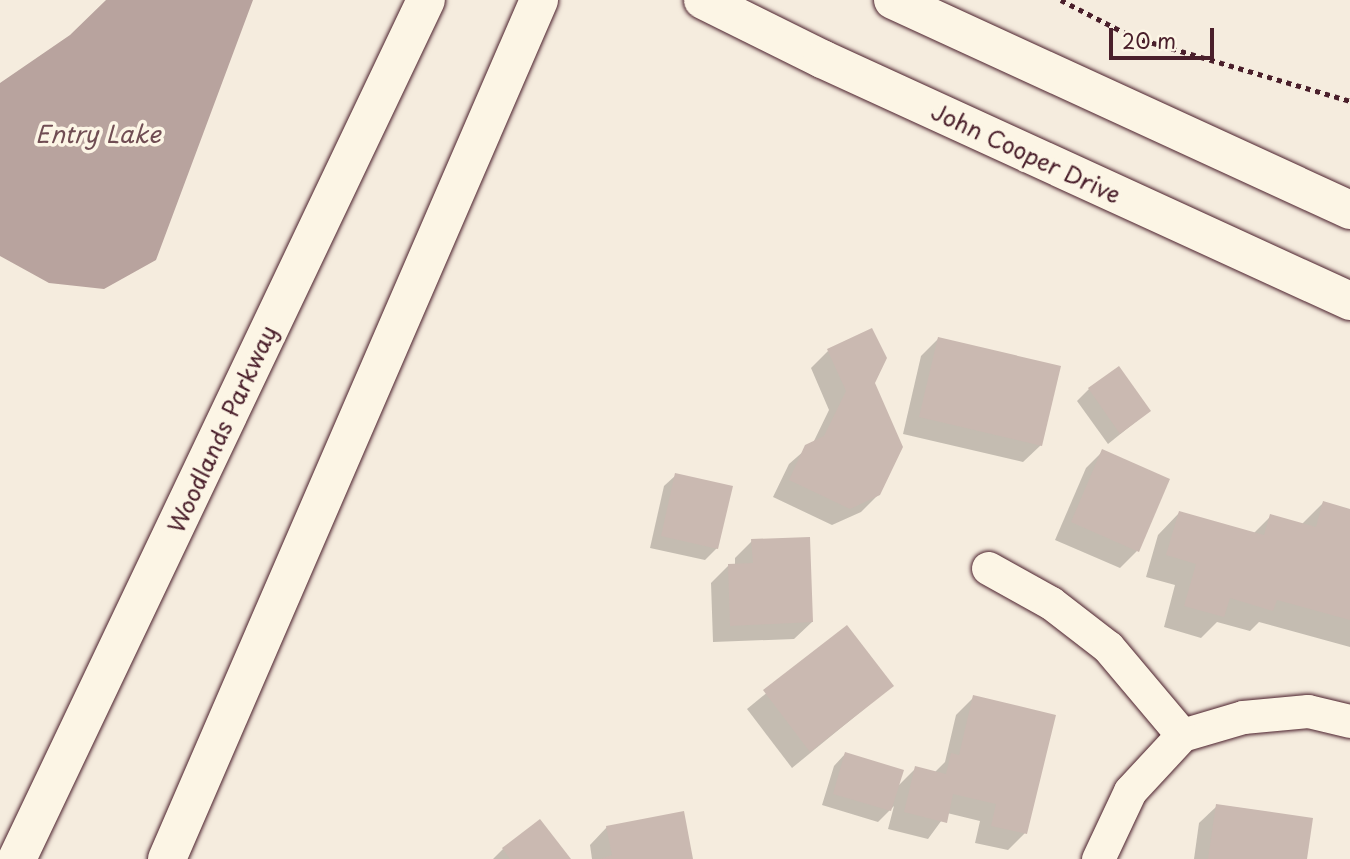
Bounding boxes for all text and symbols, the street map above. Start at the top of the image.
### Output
scale bar [1112,14,1217,58]
text: 20 m [1122,24,1176,56]
street label: John Cooper Drive [927,97,1125,209]
water label: Entry Lake [35,120,161,148]
street label: Woodlands Parkway [162,321,282,537]

